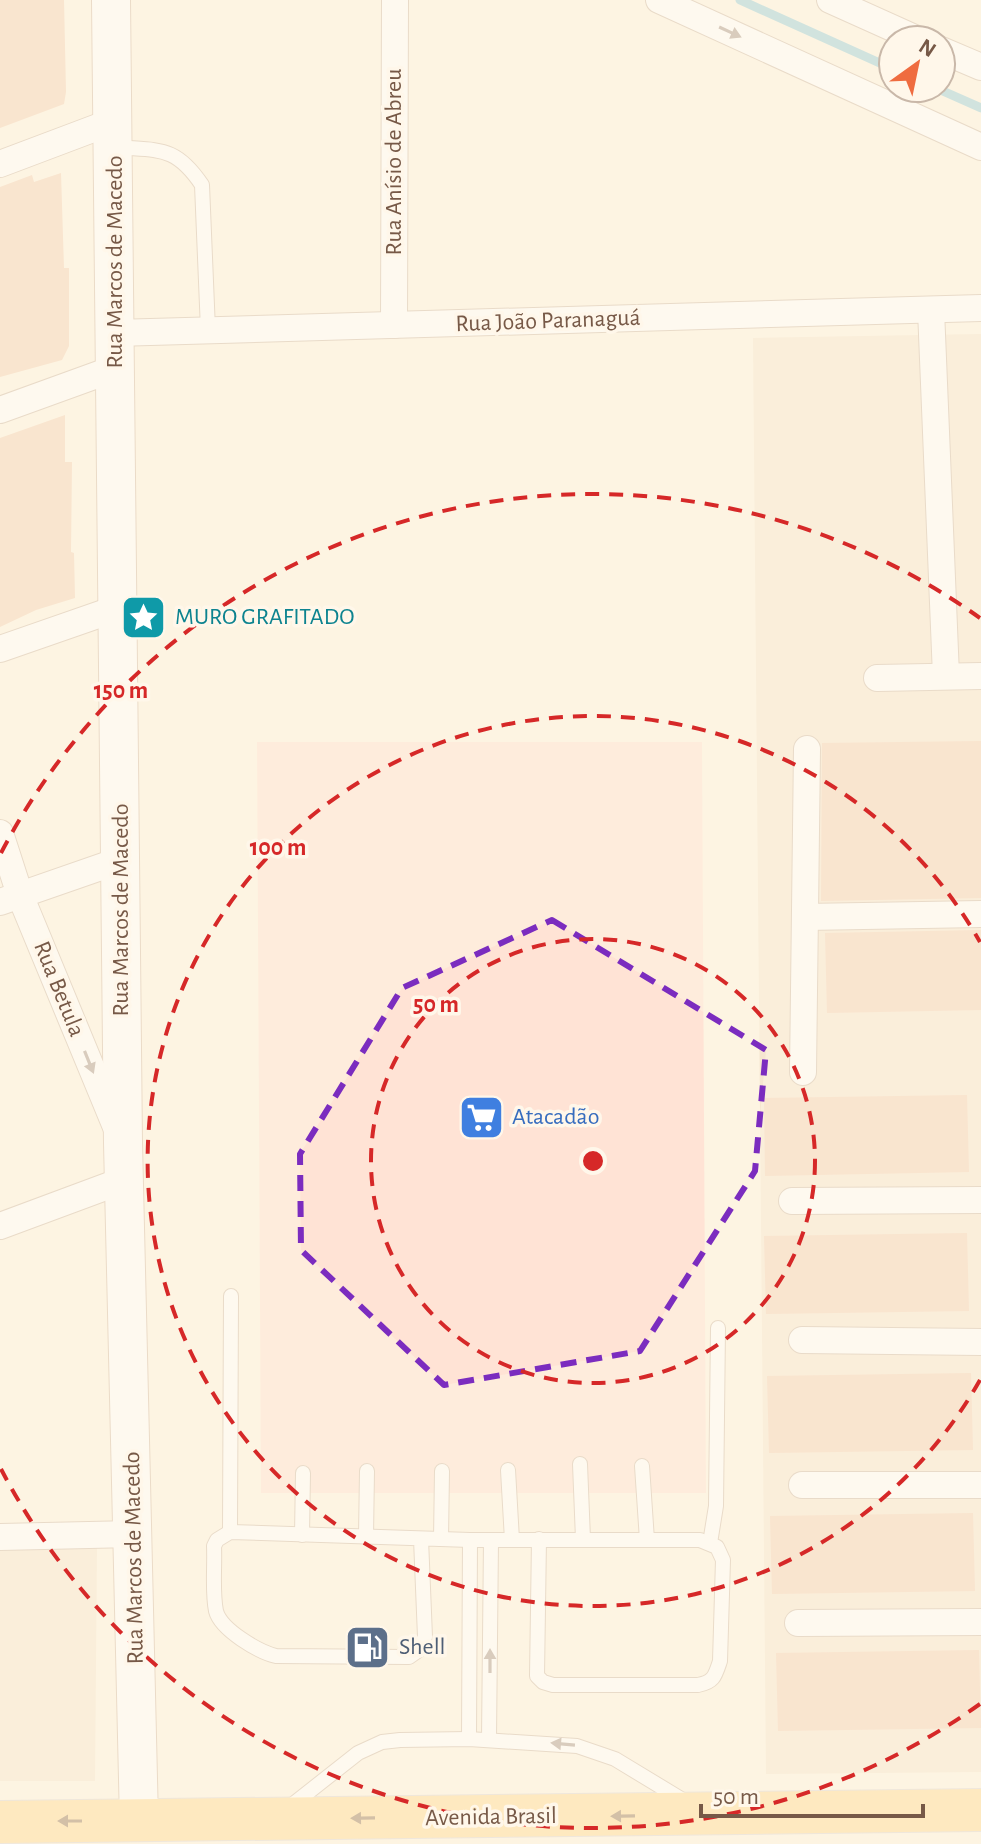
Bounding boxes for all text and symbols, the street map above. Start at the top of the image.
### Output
north arrow [877,24,957,104]
one-way arrow [718,26,742,39]
text: N [915,35,940,61]
street label: Rua Anísio de Abreu [382,69,406,255]
street label: Rua Marcos de Macedo [103,156,127,369]
street label: Rua João Paranaguá [455,306,641,336]
place icon: MURO GRAFITADO [120,593,168,641]
place label: MURO GRAFITADO [175,605,354,629]
text: 150 m [94,679,148,703]
street label: Rua Marcos de Macedo [109,804,133,1017]
text: 100 m [250,836,306,860]
street label: Rua Betula [29,938,89,1040]
text: 50 m [413,993,459,1017]
one-way arrow [83,1050,96,1074]
supermarket icon: Atacadão [457,1093,505,1141]
place label: Atacadão [512,1105,599,1129]
centre of rings [579,1147,607,1175]
street label: Rua Marcos de Macedo [120,1451,148,1665]
fuel station icon: Shell [344,1623,392,1671]
place label: Shell [399,1635,446,1659]
one-way arrow [484,1648,496,1673]
one-way arrow [550,1737,575,1750]
scale bar [701,1768,923,1818]
text: 50 m [713,1785,759,1809]
street label: Avenida Brasil [425,1804,557,1830]
one-way arrow [610,1810,635,1822]
one-way arrow [350,1812,375,1824]
one-way arrow [57,1815,82,1827]

